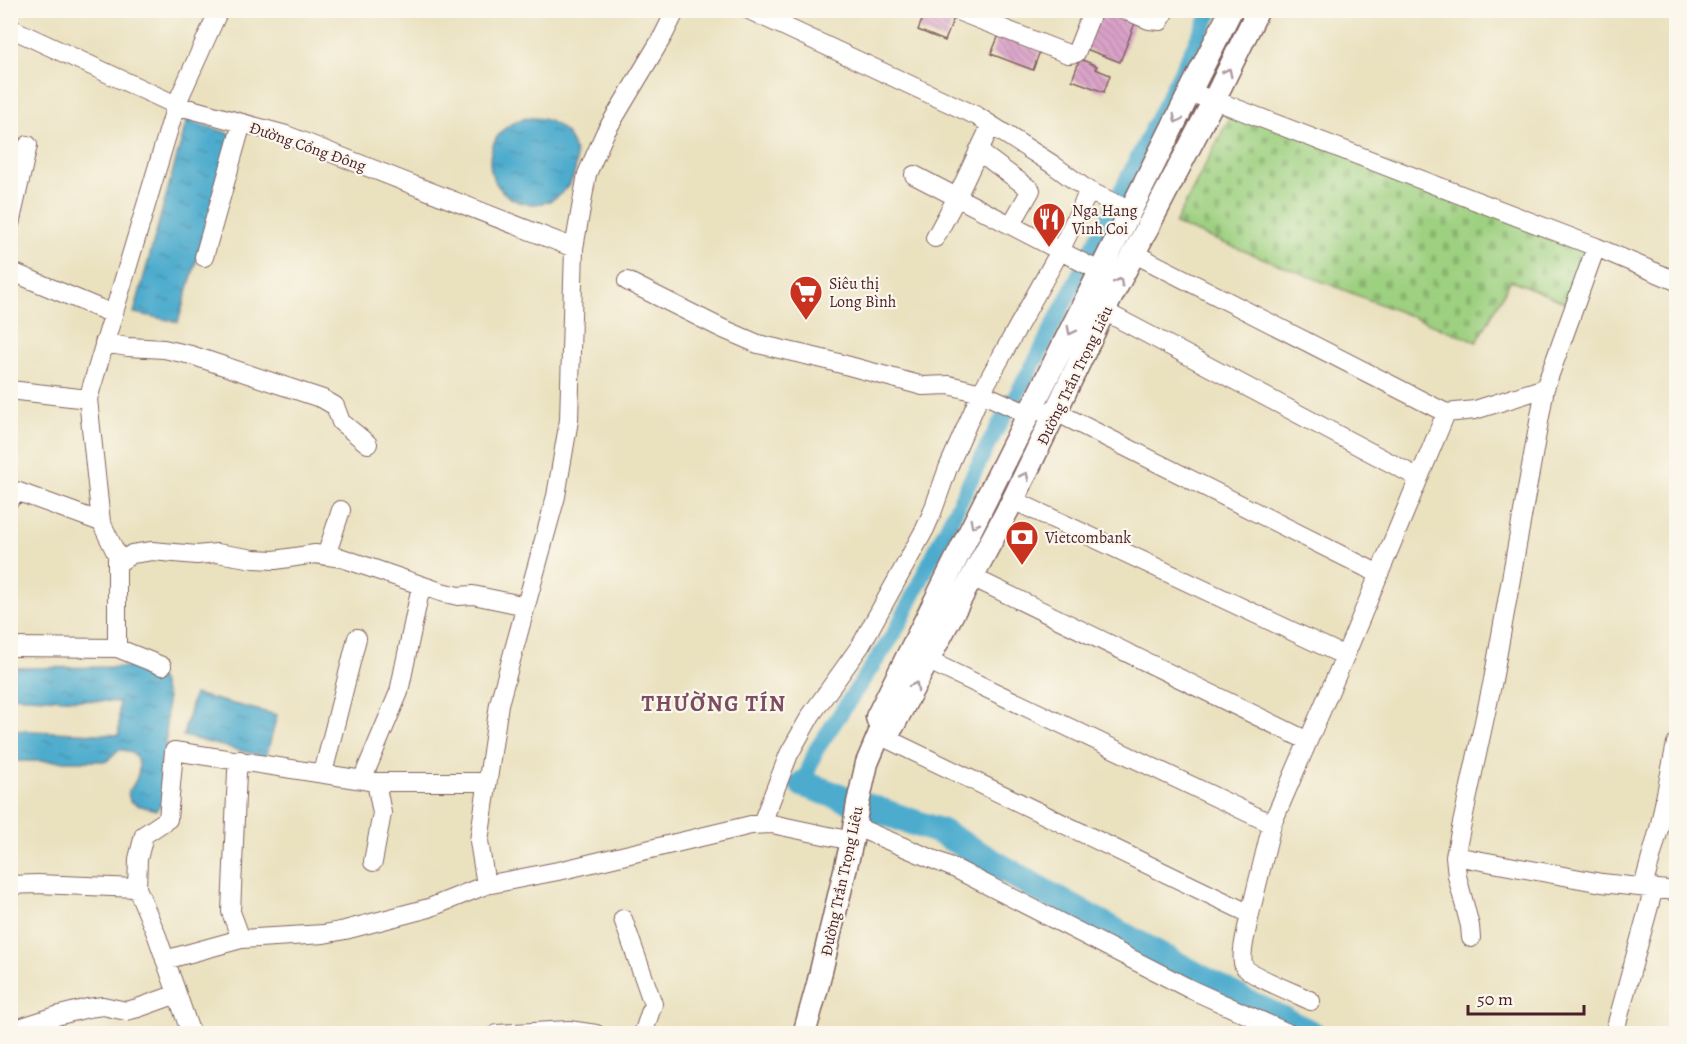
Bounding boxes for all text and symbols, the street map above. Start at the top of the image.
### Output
one-way arrow [1221,67,1233,78]
one-way arrow [1173,113,1184,124]
street label: Đường Cổng Đông [246,117,369,177]
place label: Nga Hang Vinh Coi [1071,200,1138,240]
restaurant icon: Nga Hang Vinh Coi [1031,201,1067,248]
place label: Siêu thị Long Bình [829,273,897,313]
supermarket icon: Siêu thị Long Bình [788,274,824,321]
one-way arrow [1112,277,1123,288]
street label: Đường Trần Trọng Liêu [1032,302,1118,449]
one-way arrow [1067,325,1078,336]
one-way arrow [1017,472,1029,483]
one-way arrow [970,518,981,529]
bank icon: Vietcombank [1004,519,1040,566]
place label: Vietcombank [1044,527,1131,549]
one-way arrow [908,682,919,692]
district label: THƯỜNG TÍN [642,689,786,719]
street label: Đường Trần Trọng Liêu [815,804,869,958]
scale bar [1468,978,1584,1016]
text: 50 m [1477,987,1513,1011]

